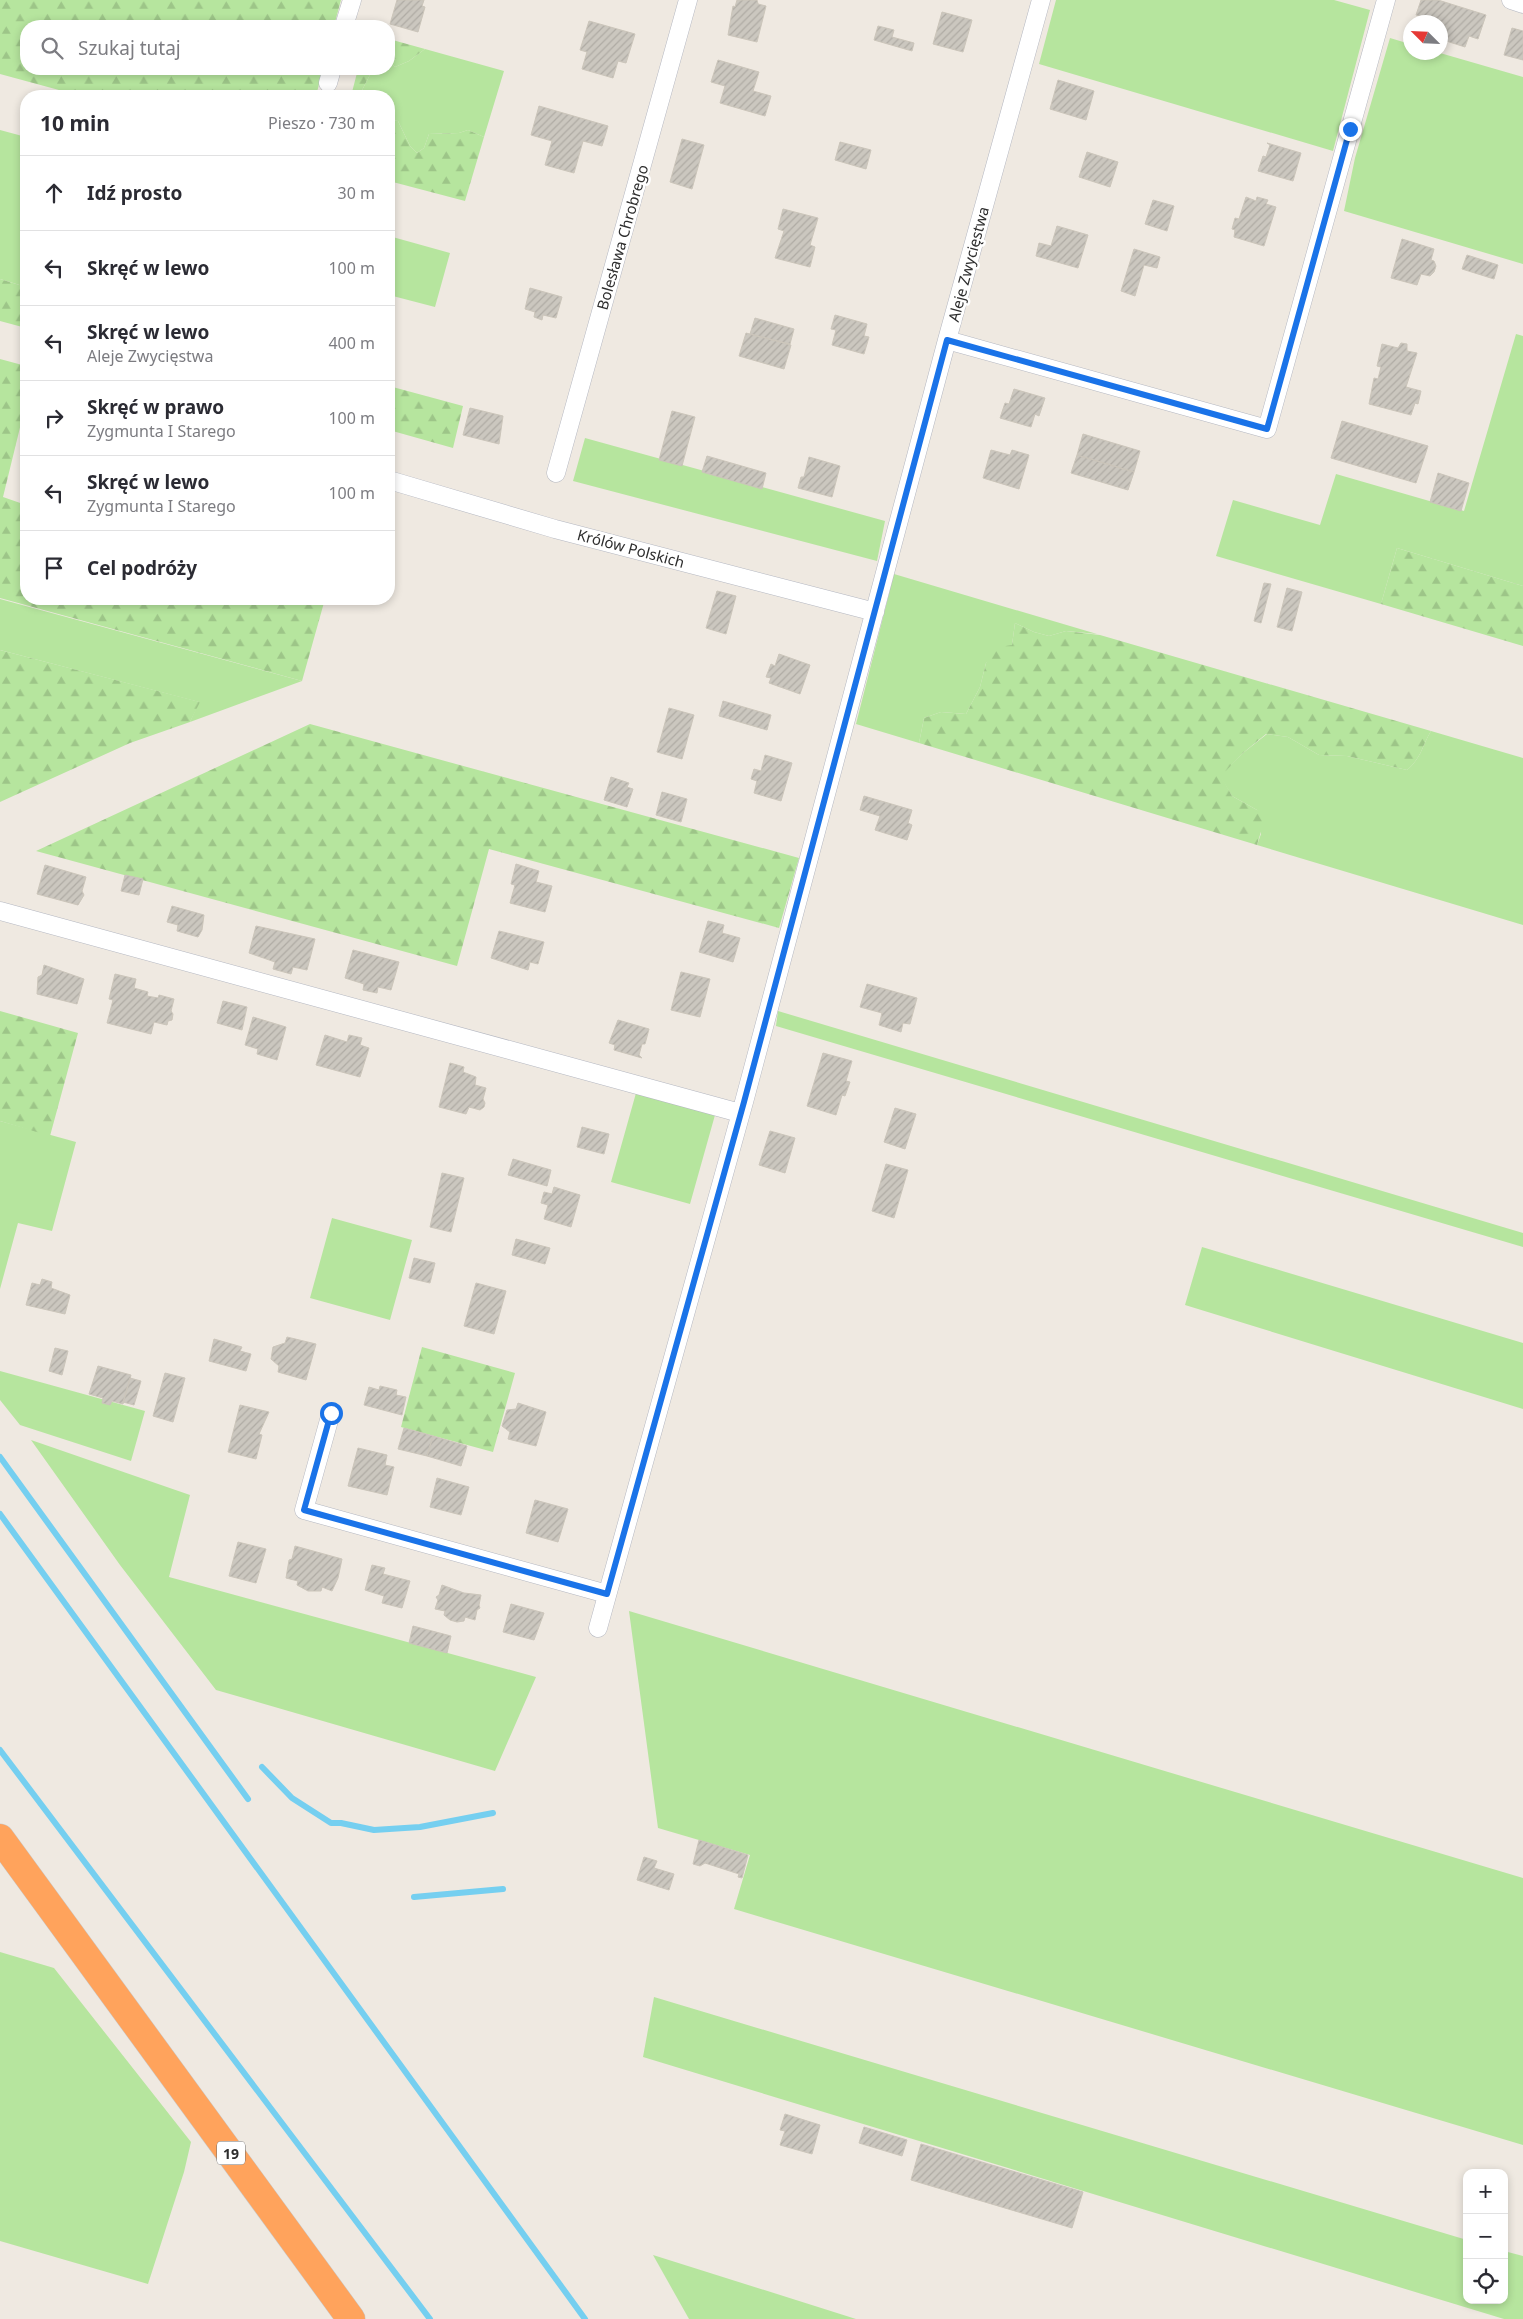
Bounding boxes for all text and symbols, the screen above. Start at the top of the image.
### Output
north arrow [1403,15,1448,60]
search box [20,20,395,75]
icon: search [38,34,66,62]
text: Szukaj tutaj [78,35,181,61]
text: 10 min [40,109,110,137]
text: Pieszo · 730 m [268,112,375,134]
route end [1339,118,1362,141]
street label: Bolesława Chrobrego [592,162,652,312]
icon: ahead [40,179,68,207]
text: Idź prosto [87,180,182,206]
text: 30 m [338,182,375,204]
street label: Aleje Zwycięstwa [943,204,993,324]
icon: left [40,254,68,282]
text: Skręć w lewo [87,255,209,281]
text: 100 m [328,257,375,279]
text: Skręć w lewo [87,319,209,345]
icon: left [40,329,68,357]
text: 400 m [328,332,375,354]
text: Aleje Zwycięstwa [87,345,213,367]
text: Skręć w prawo [87,394,224,420]
icon: right [40,404,68,432]
text: 100 m [328,407,375,429]
text: Zygmunta I Starego [87,420,236,442]
text: Skręć w lewo [87,469,209,495]
icon: left [40,479,68,507]
text: 100 m [328,482,375,504]
text: Zygmunta I Starego [87,495,236,517]
street label: Królów Polskich [575,524,687,572]
icon: arrive [40,554,68,582]
text: Cel podróży [87,555,197,581]
route start [320,1402,343,1425]
road number: 19 [217,2142,245,2164]
map controls [1463,2169,1508,2304]
button: + [1463,2169,1508,2214]
button: − [1463,2214,1508,2259]
button: locate [1463,2259,1508,2304]

